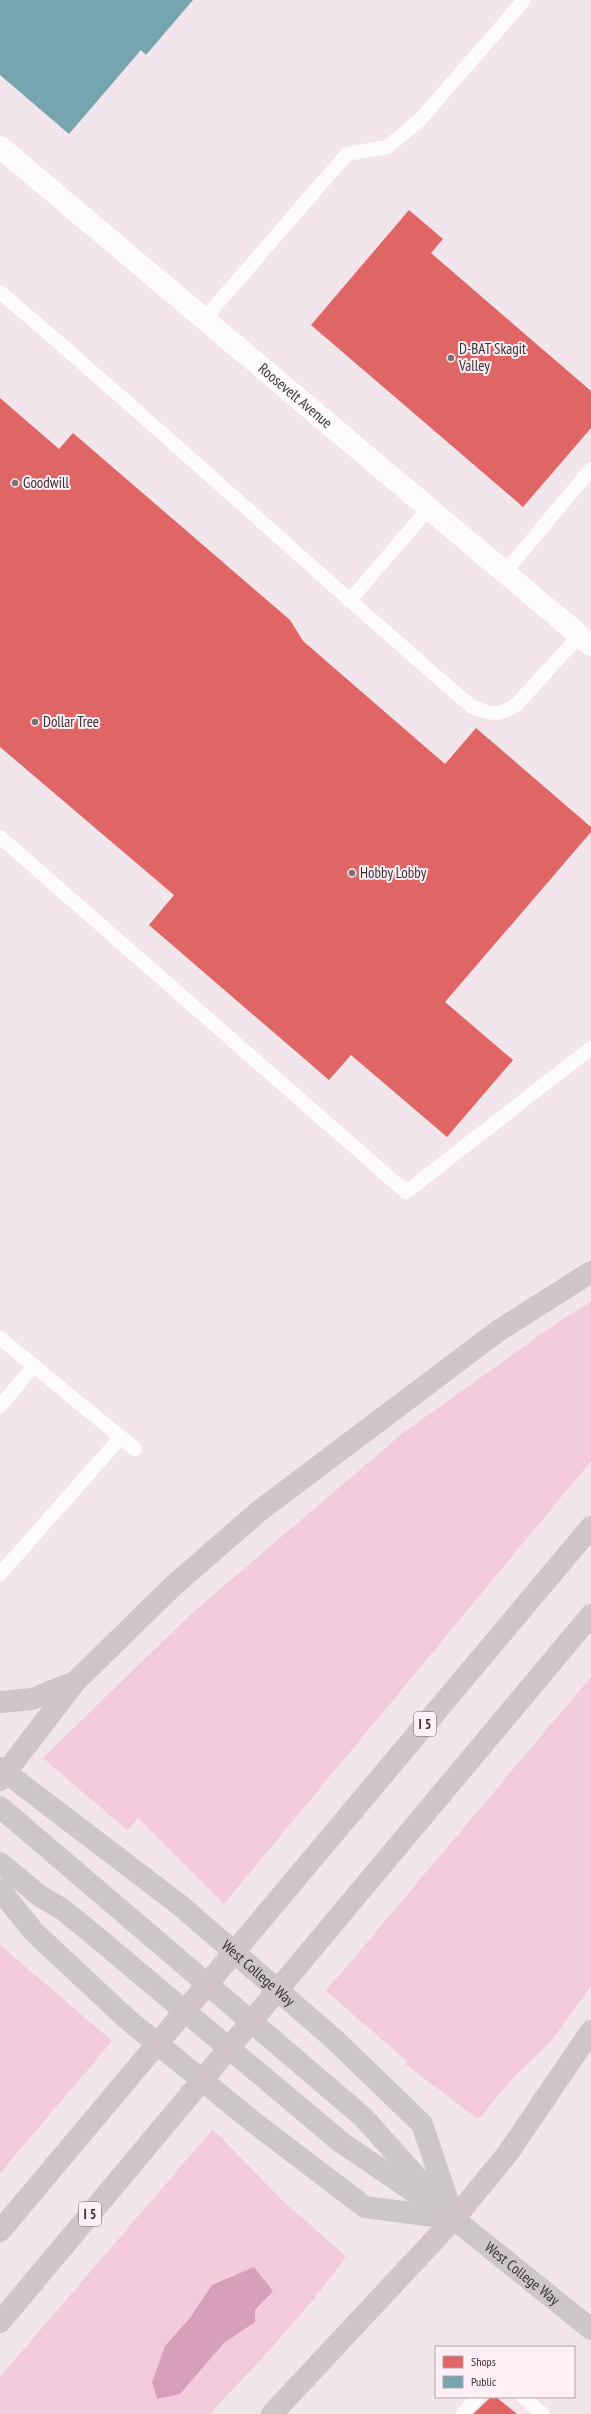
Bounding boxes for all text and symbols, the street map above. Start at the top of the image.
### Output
place label: D-BAT Skagit Valley [458,339,526,375]
marker: D-BAT Skagit Valley [446,353,456,363]
street label: Roosevelt Avenue [255,359,336,432]
place label: Goodwill [23,473,69,492]
marker: Goodwill [10,478,20,488]
place label: Dollar Tree [43,712,99,731]
marker: Dollar Tree [30,717,40,727]
place label: Hobby Lobby [360,863,427,882]
marker: Hobby Lobby [347,868,357,878]
road number: I 5 [414,1712,436,1736]
street label: West College Way [218,1936,299,2010]
road number: I 5 [79,2202,101,2226]
street label: West College Way [481,2237,564,2309]
legend [435,2346,575,2398]
text: Shops [471,2354,496,2369]
text: Public [471,2374,497,2389]

